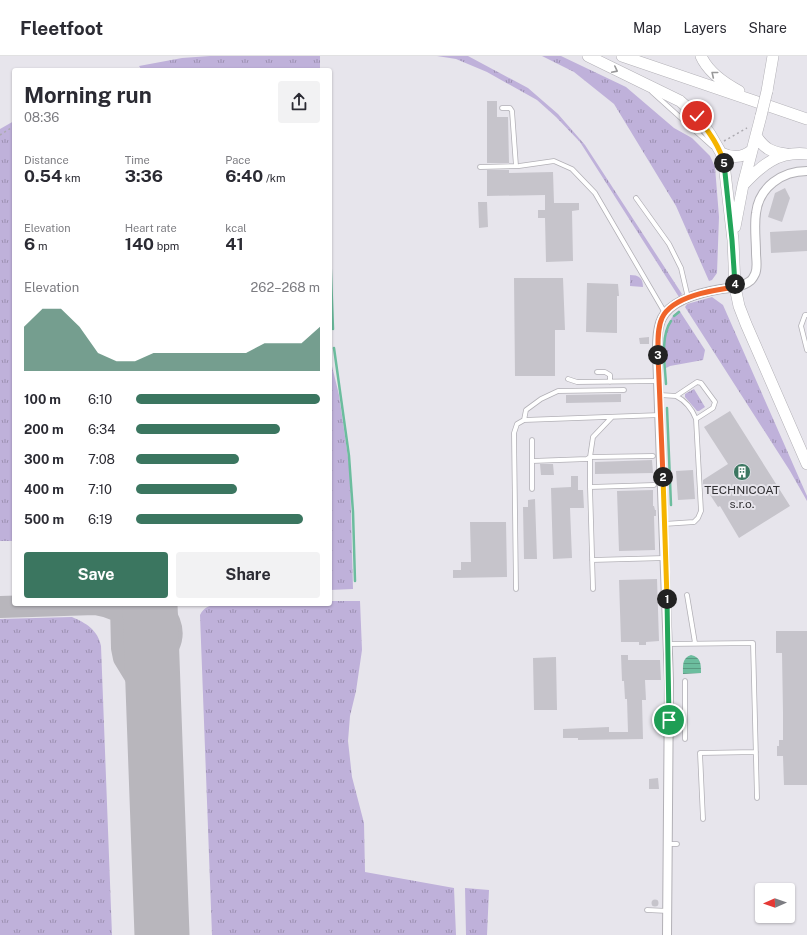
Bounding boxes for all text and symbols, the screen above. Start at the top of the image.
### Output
text: Fleetfoot [20,17,103,39]
text: Map [633,20,661,36]
text: Layers [683,20,727,36]
text: Share [749,20,787,36]
one-way arrow [611,65,618,73]
one-way arrow [712,71,719,78]
button: share [278,81,320,123]
text: Morning run [24,82,152,108]
pin [680,99,714,133]
icon: check [686,105,708,127]
text: 08:36 [24,110,59,125]
pin: 5 [714,153,734,173]
text: Distance [24,154,69,166]
text: Time [125,154,150,166]
text: Pace [225,154,250,166]
text: 5 [720,157,728,169]
text: 0.54 [24,166,62,186]
text: 3:36 [125,166,163,186]
text: 6:40 [225,166,263,186]
text: km [62,172,81,184]
text: /km [263,172,285,184]
text: Elevation [24,222,71,234]
text: Heart rate [125,222,177,234]
text: kcal [225,222,247,234]
text: 6 [24,234,35,254]
text: 140 [125,234,154,254]
text: 41 [225,234,244,254]
text: m [35,240,47,252]
text: bpm [154,240,179,252]
pin: 4 [725,274,745,294]
text: 4 [731,278,739,290]
text: Elevation [24,280,79,295]
text: 262–268 m [251,280,320,295]
pin: 3 [648,345,668,365]
text: 3 [654,349,662,361]
text: 100 m [24,392,61,407]
text: 6:10 [88,392,112,407]
text: 200 m [24,422,64,437]
text: 6:34 [88,422,115,437]
text: 300 m [24,452,64,467]
text: 7:08 [88,452,115,467]
building icon: TECHNICOAT s.r.o. [732,462,752,482]
pin: 2 [653,467,673,487]
text: 2 [660,471,667,483]
text: 400 m [24,482,64,497]
text: 7:10 [88,482,112,497]
place label: TECHNICOAT s.r.o. [704,483,780,511]
text: 500 m [24,512,64,527]
text: 6:19 [88,512,112,527]
button: Save [24,552,168,598]
button: Share [176,552,320,598]
pin: 1 [657,589,677,609]
text: 1 [665,593,669,605]
pin [652,703,686,737]
icon: arrive [658,709,680,731]
north arrow [755,883,795,923]
map controls [755,883,795,923]

